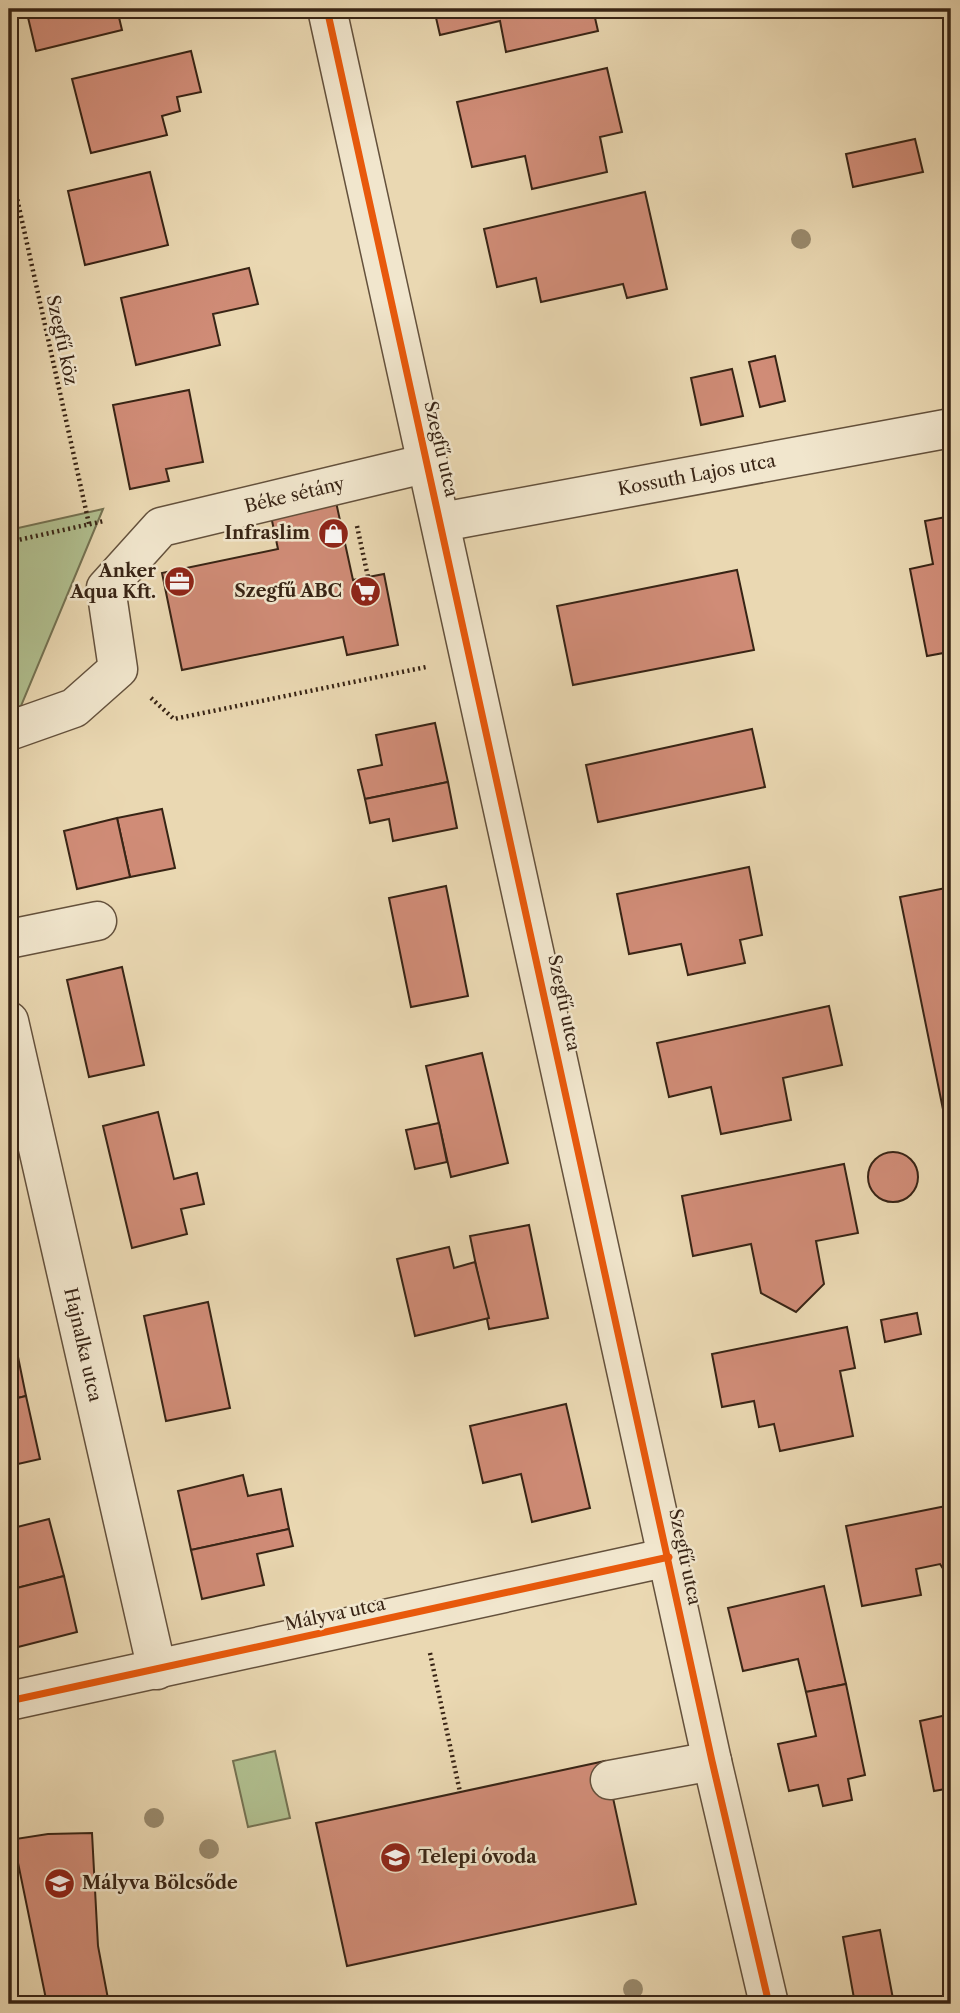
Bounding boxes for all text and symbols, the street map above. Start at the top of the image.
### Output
street label: Szegfű köz [42,293,82,387]
street label: Szegfű utca [419,399,463,500]
street label: Kossuth Lajos utca [616,450,778,500]
street label: Béke sétány [242,472,348,518]
shop icon: Infraslim [316,516,350,550]
place label: Infraslim [224,522,310,544]
place label: Anker Aqua Kft. [69,560,156,603]
office icon: Anker Aqua Kft. [162,564,196,598]
supermarket icon: Szegfű ABC [348,574,382,608]
place label: Szegfű ABC [234,580,342,602]
street label: Szegfű utca [543,953,585,1054]
street label: Hajnalka utca [59,1285,107,1404]
street label: Szegfű utca [664,1507,706,1608]
street label: Mályva utca [283,1592,388,1635]
school or university icon: Telepi óvoda [378,1840,412,1874]
place label: Telepi óvoda [418,1846,537,1868]
school or university icon: Mályva Bölcsőde [42,1866,76,1900]
place label: Mályva Bölcsőde [82,1872,238,1894]

